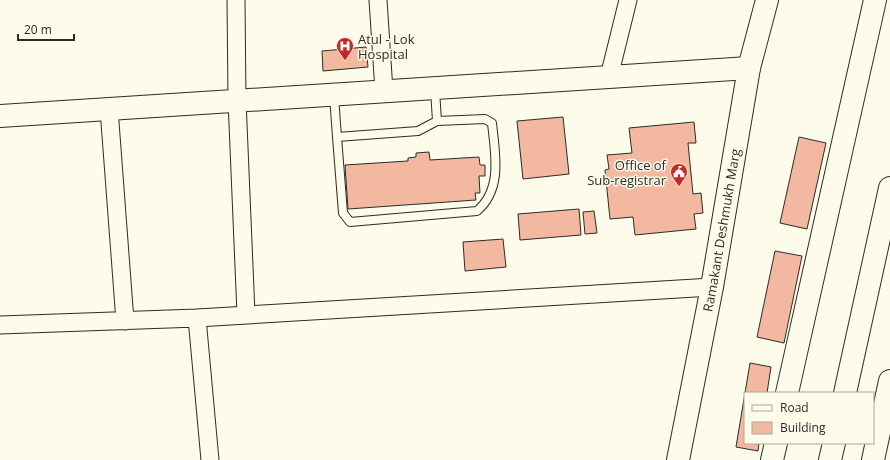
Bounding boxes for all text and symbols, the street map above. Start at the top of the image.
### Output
scale bar [18,16,74,42]
text: 20 m [24,21,52,38]
place label: Atul - Lok Hospital [358,30,415,63]
hospital icon: Atul - Lok Hospital [335,36,355,61]
street label: Ramakant Deshmukh Marg [698,147,744,313]
place label: Office of Sub-registrar [587,156,667,189]
public building icon: Office of Sub-registrar [669,162,689,187]
legend [744,392,874,444]
text: Road [780,399,809,416]
text: Building [780,419,826,436]

